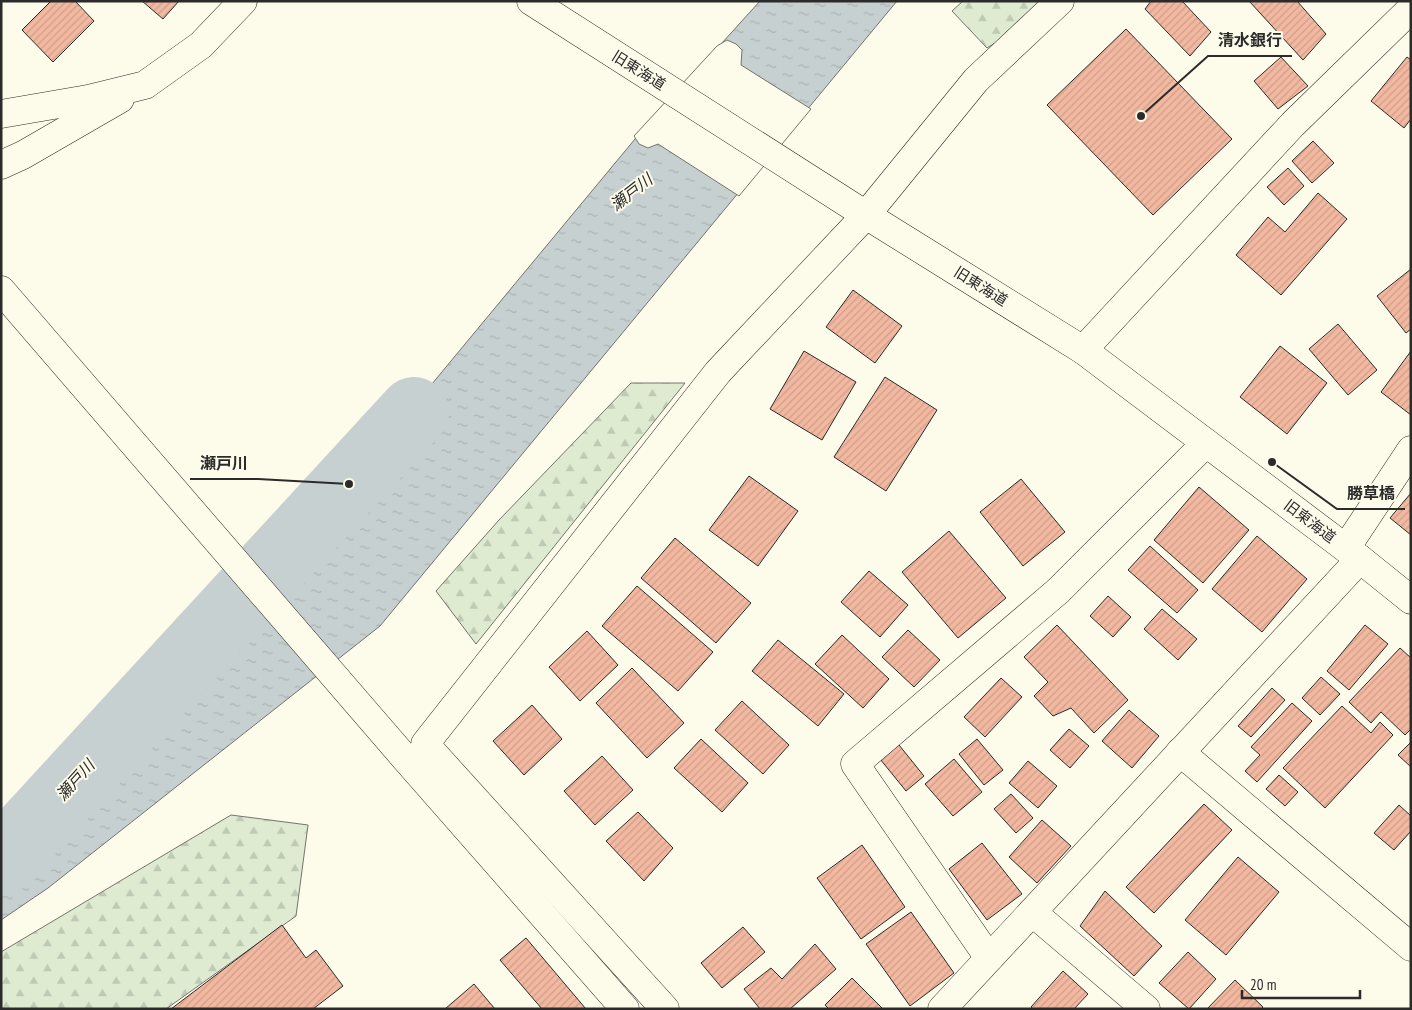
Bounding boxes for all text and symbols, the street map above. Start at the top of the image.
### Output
callout: 清水銀行 [1208,25,1292,56]
text: 清水銀行 [1218,30,1282,50]
street label: 旧東海道 [609,46,669,94]
water label: 瀬戸川 [606,168,658,215]
street label: 旧東海道 [951,262,1011,310]
callout: 瀬戸川 [190,448,258,479]
text: 瀬戸川 [200,453,248,473]
callout: 勝草橋 [1337,478,1405,509]
text: 勝草橋 [1347,483,1395,503]
street label: 旧東海道 [1280,495,1340,547]
water label: 瀬戸川 [52,754,100,805]
scale bar [1242,968,1360,1000]
text: 20 m [1250,975,1276,994]

